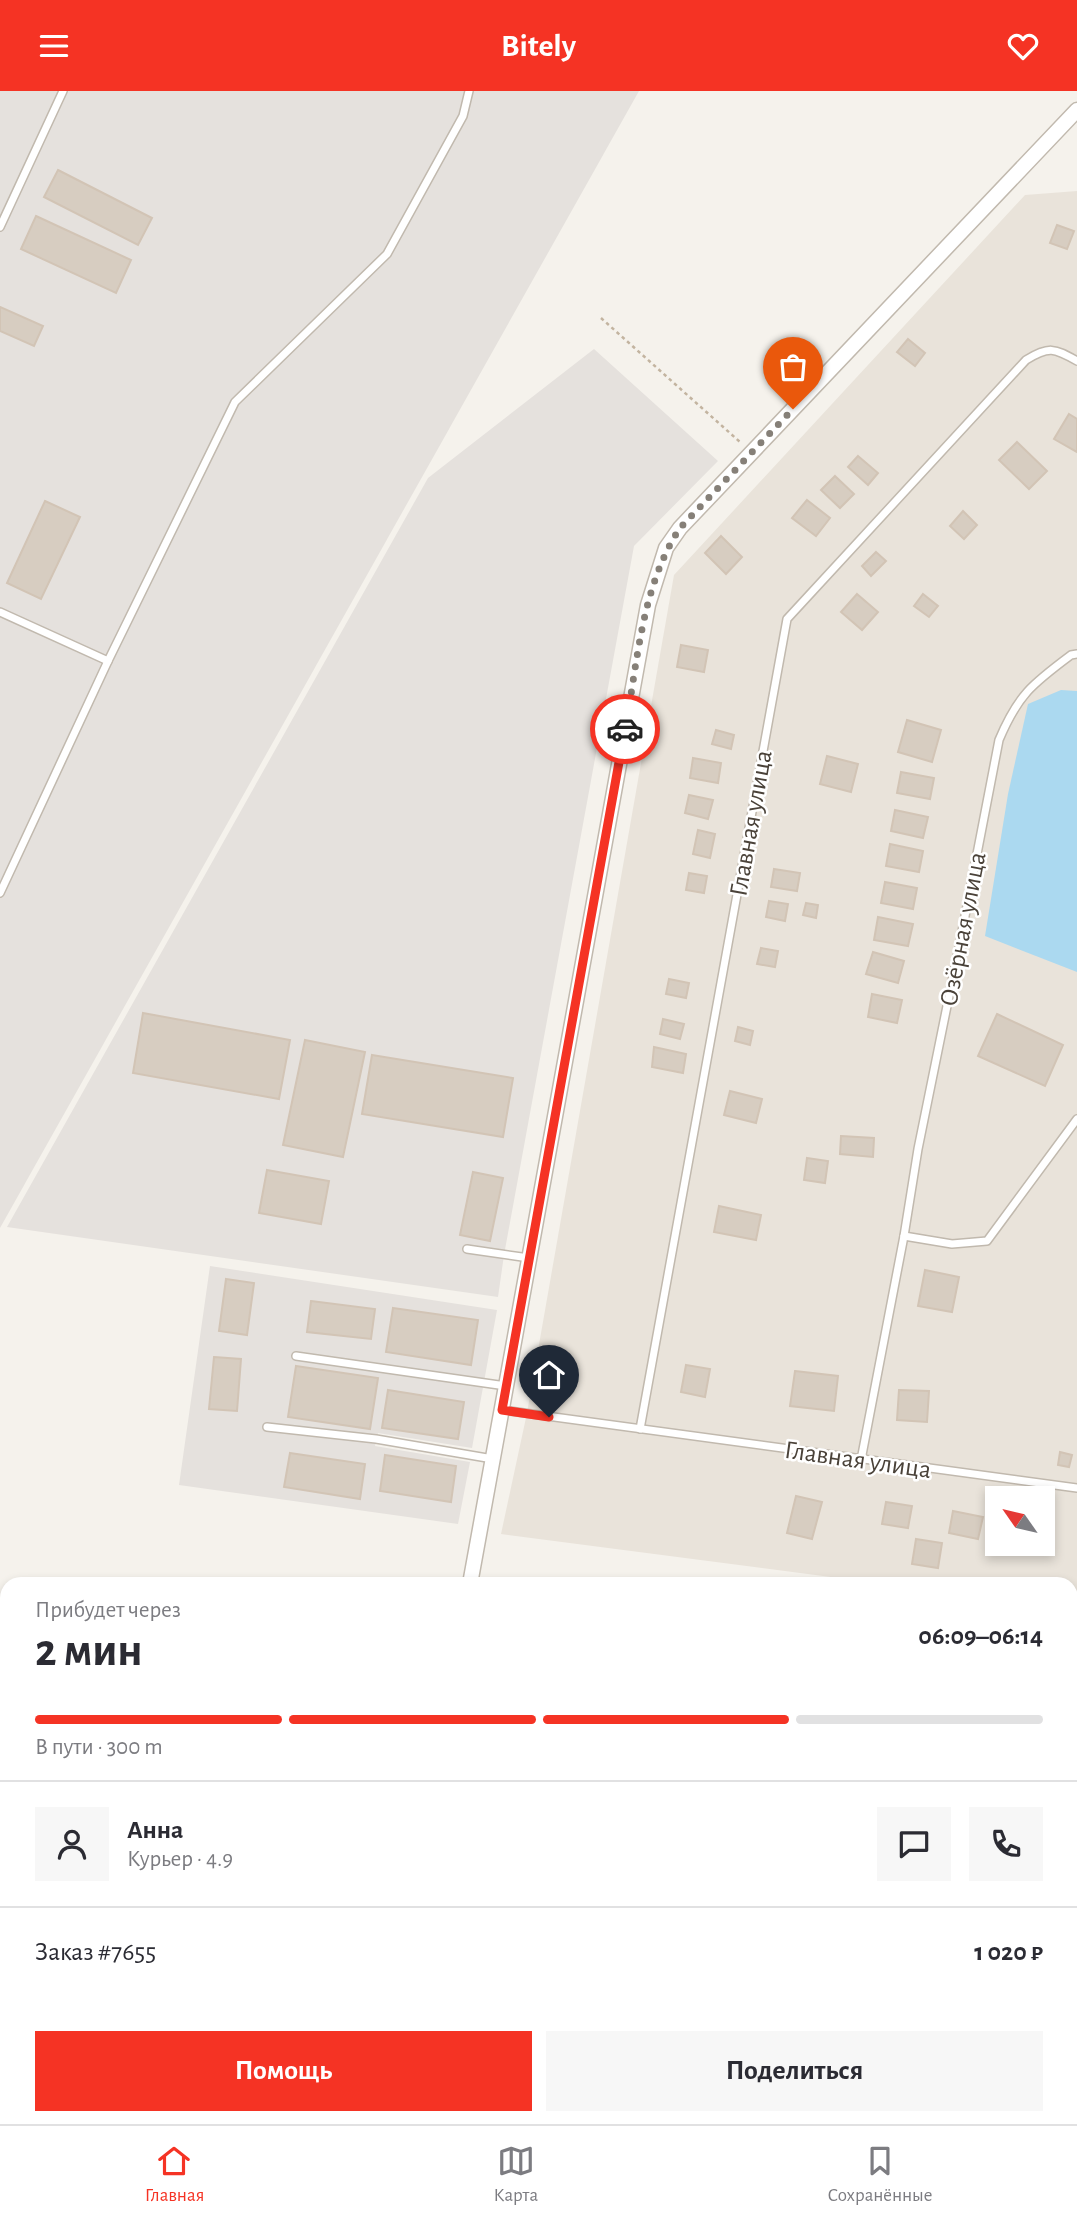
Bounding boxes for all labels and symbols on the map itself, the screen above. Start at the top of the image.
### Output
pin [763,337,823,409]
courier [590,694,660,764]
street label: Главная улица [725,748,777,898]
street label: Озёрная улица [935,850,991,1009]
pin [519,1345,579,1417]
street label: Главная улица [783,1437,933,1483]
north arrow [985,1486,1055,1556]

